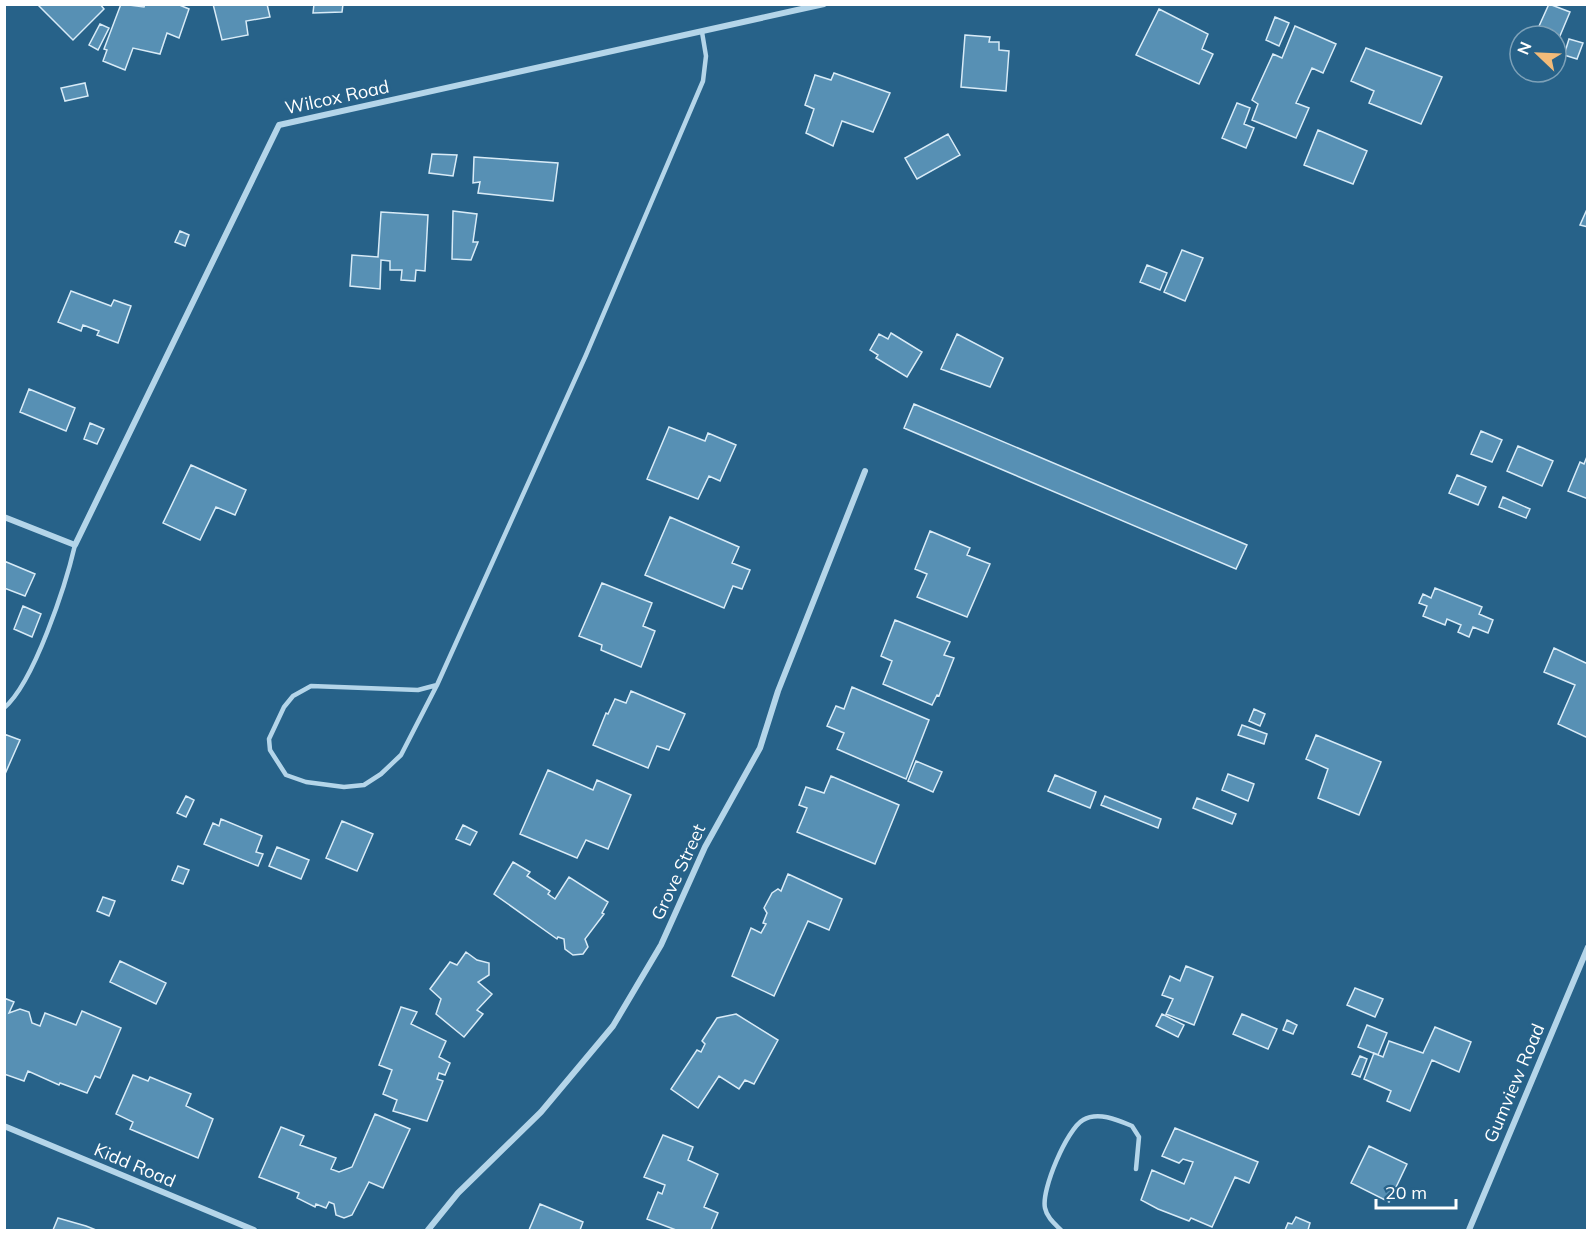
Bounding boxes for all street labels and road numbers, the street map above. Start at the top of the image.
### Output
street label: Wilcox Road [283,75,391,119]
street label: Grove Street [646,820,710,924]
street label: Gumview Road [1479,1020,1549,1146]
street label: Kidd Road [91,1138,179,1192]

